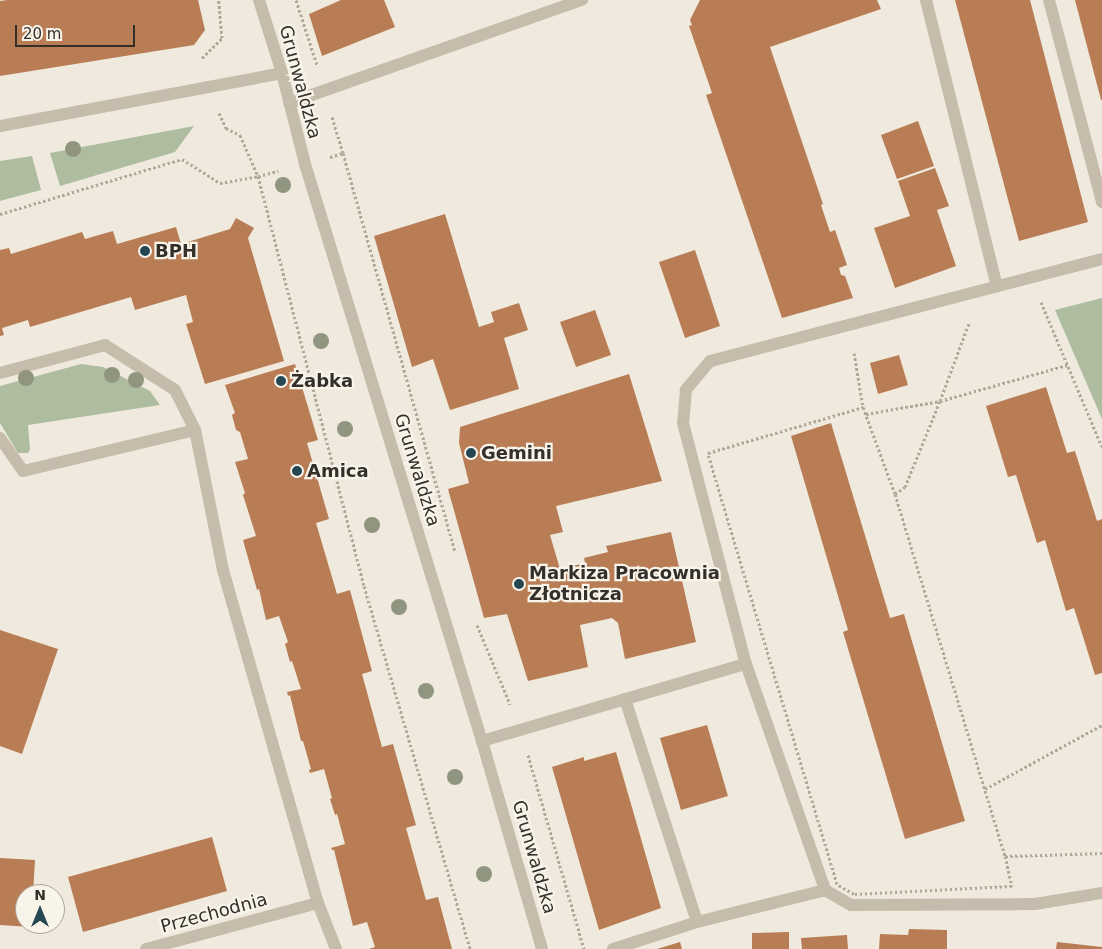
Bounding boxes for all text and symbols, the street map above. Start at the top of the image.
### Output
scale bar [18,15,138,47]
street label: Grunwaldzka [274,23,326,141]
text: 20 m [23,25,61,43]
place label: BPH [155,240,197,262]
marker: BPH [139,245,151,257]
place label: Żabka [291,370,353,392]
marker: Żabka [275,375,287,387]
street label: Grunwaldzka [390,411,444,529]
place label: Gemini [481,442,552,464]
marker: Gemini [465,447,477,459]
place label: Amica [307,460,369,482]
marker: Amica [291,465,303,477]
place label: Markiza Pracownia Złotnicza [529,563,720,606]
marker: Markiza Pracownia Złotnicza [513,578,525,590]
street label: Grunwaldzka [508,798,560,916]
north arrow [15,884,65,934]
text: N [34,887,46,903]
street label: Przechodnia [158,888,270,938]

